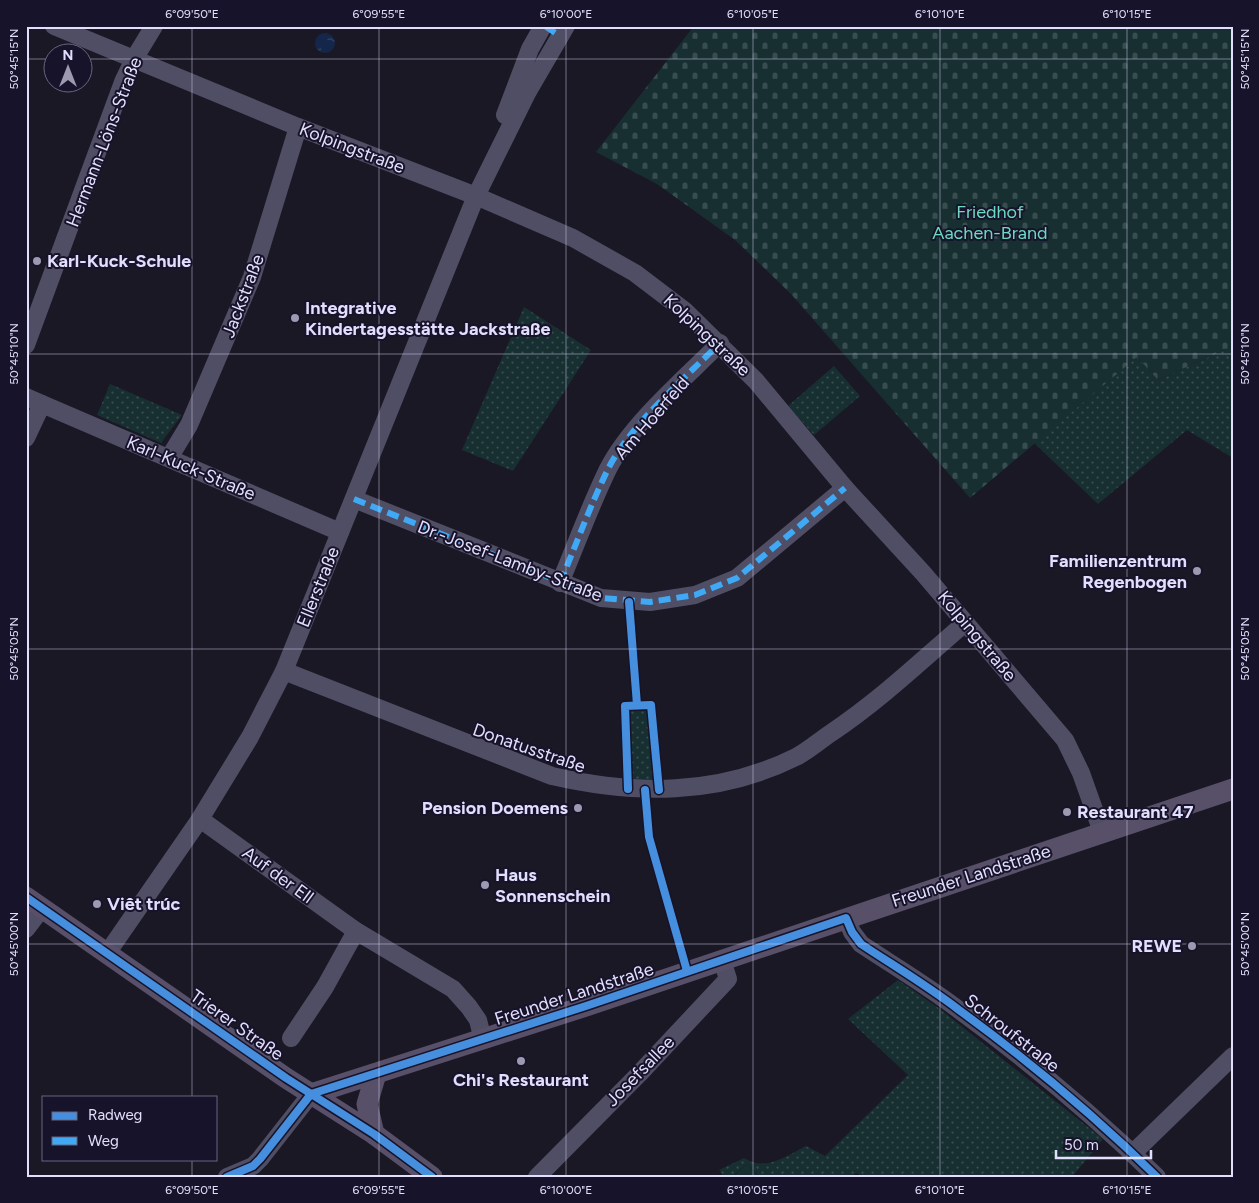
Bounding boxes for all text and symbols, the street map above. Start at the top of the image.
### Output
text: 6°09'50"E [165,7,219,21]
text: 6°09'55"E [353,7,405,21]
text: 6°10'00"E [540,7,592,21]
text: 6°10'05"E [727,7,779,21]
text: 6°10'10"E [915,7,965,21]
text: 6°10'15"E [1102,7,1152,21]
text: 50°45'15"N [7,29,21,89]
text: 50°45'15"N [1238,29,1252,89]
north arrow [42,42,92,92]
text: N [63,47,73,64]
street label: Hermann-Löns-Straße [61,54,147,230]
street label: Kolpingstraße [296,118,408,178]
park label: Friedhof Aachen-Brand [932,201,1048,244]
place label: Karl-Kuck-Schule [47,250,191,272]
street label: Jackstraße [217,251,269,341]
marker: Karl-Kuck-Schule [31,255,43,267]
street label: Kolpingstraße [659,289,755,381]
place label: Integrative Kindertagesstätte Jackstraße [305,297,551,340]
marker: Integrative Kindertagesstätte Jackstraße [289,312,301,324]
text: 50°45'10"N [7,323,21,385]
text: 50°45'10"N [1238,323,1252,385]
street label: Am Hoerfeld [610,372,694,464]
street label: Karl-Kuck-Straße [123,431,259,505]
street label: Dr.-Josef-Lamby-Straße [415,516,606,606]
street label: Ellerstraße [292,543,344,630]
place label: Familienzentrum Regenbogen [1049,550,1187,593]
marker: Familienzentrum Regenbogen [1191,565,1203,577]
street label: Kolpingstraße [933,586,1021,686]
text: 50°45'05"N [7,617,21,681]
text: 50°45'05"N [1238,617,1252,681]
street label: Donatusstraße [470,718,588,778]
place label: Pension Doemens [422,797,569,819]
place label: Restaurant 47 [1077,801,1193,823]
marker: Pension Doemens [572,802,584,814]
marker: Restaurant 47 [1061,806,1073,818]
street label: Freunder Landstraße [889,840,1054,912]
street label: Auf der Ell [238,842,318,908]
place label: Haus Sonnenschein [495,864,610,907]
marker: Haus Sonnenschein [479,879,491,891]
place label: Viêt trúc [107,893,181,915]
marker: Viêt trúc [91,898,103,910]
text: 50°45'00"N [7,912,21,976]
text: 50°45'00"N [1238,912,1252,976]
place label: REWE [1131,935,1182,957]
marker: REWE [1186,940,1198,952]
street label: Freunder Landstraße [492,958,657,1030]
street label: Trierer Straße [186,985,288,1065]
street label: Schroufstraße [960,989,1064,1077]
street label: Josefsallee [601,1031,679,1111]
marker: Chi's Restaurant [515,1055,527,1067]
place label: Chi's Restaurant [453,1069,589,1091]
legend [42,1096,218,1160]
text: Radweg [88,1106,142,1124]
scale bar [1056,1128,1152,1160]
text: Weg [88,1132,119,1150]
text: 50 m [1064,1136,1099,1154]
text: 6°09'50"E [165,1183,219,1197]
text: 6°09'55"E [353,1183,405,1197]
text: 6°10'00"E [540,1183,592,1197]
text: 6°10'05"E [727,1183,779,1197]
text: 6°10'10"E [915,1183,965,1197]
text: 6°10'15"E [1102,1183,1152,1197]

